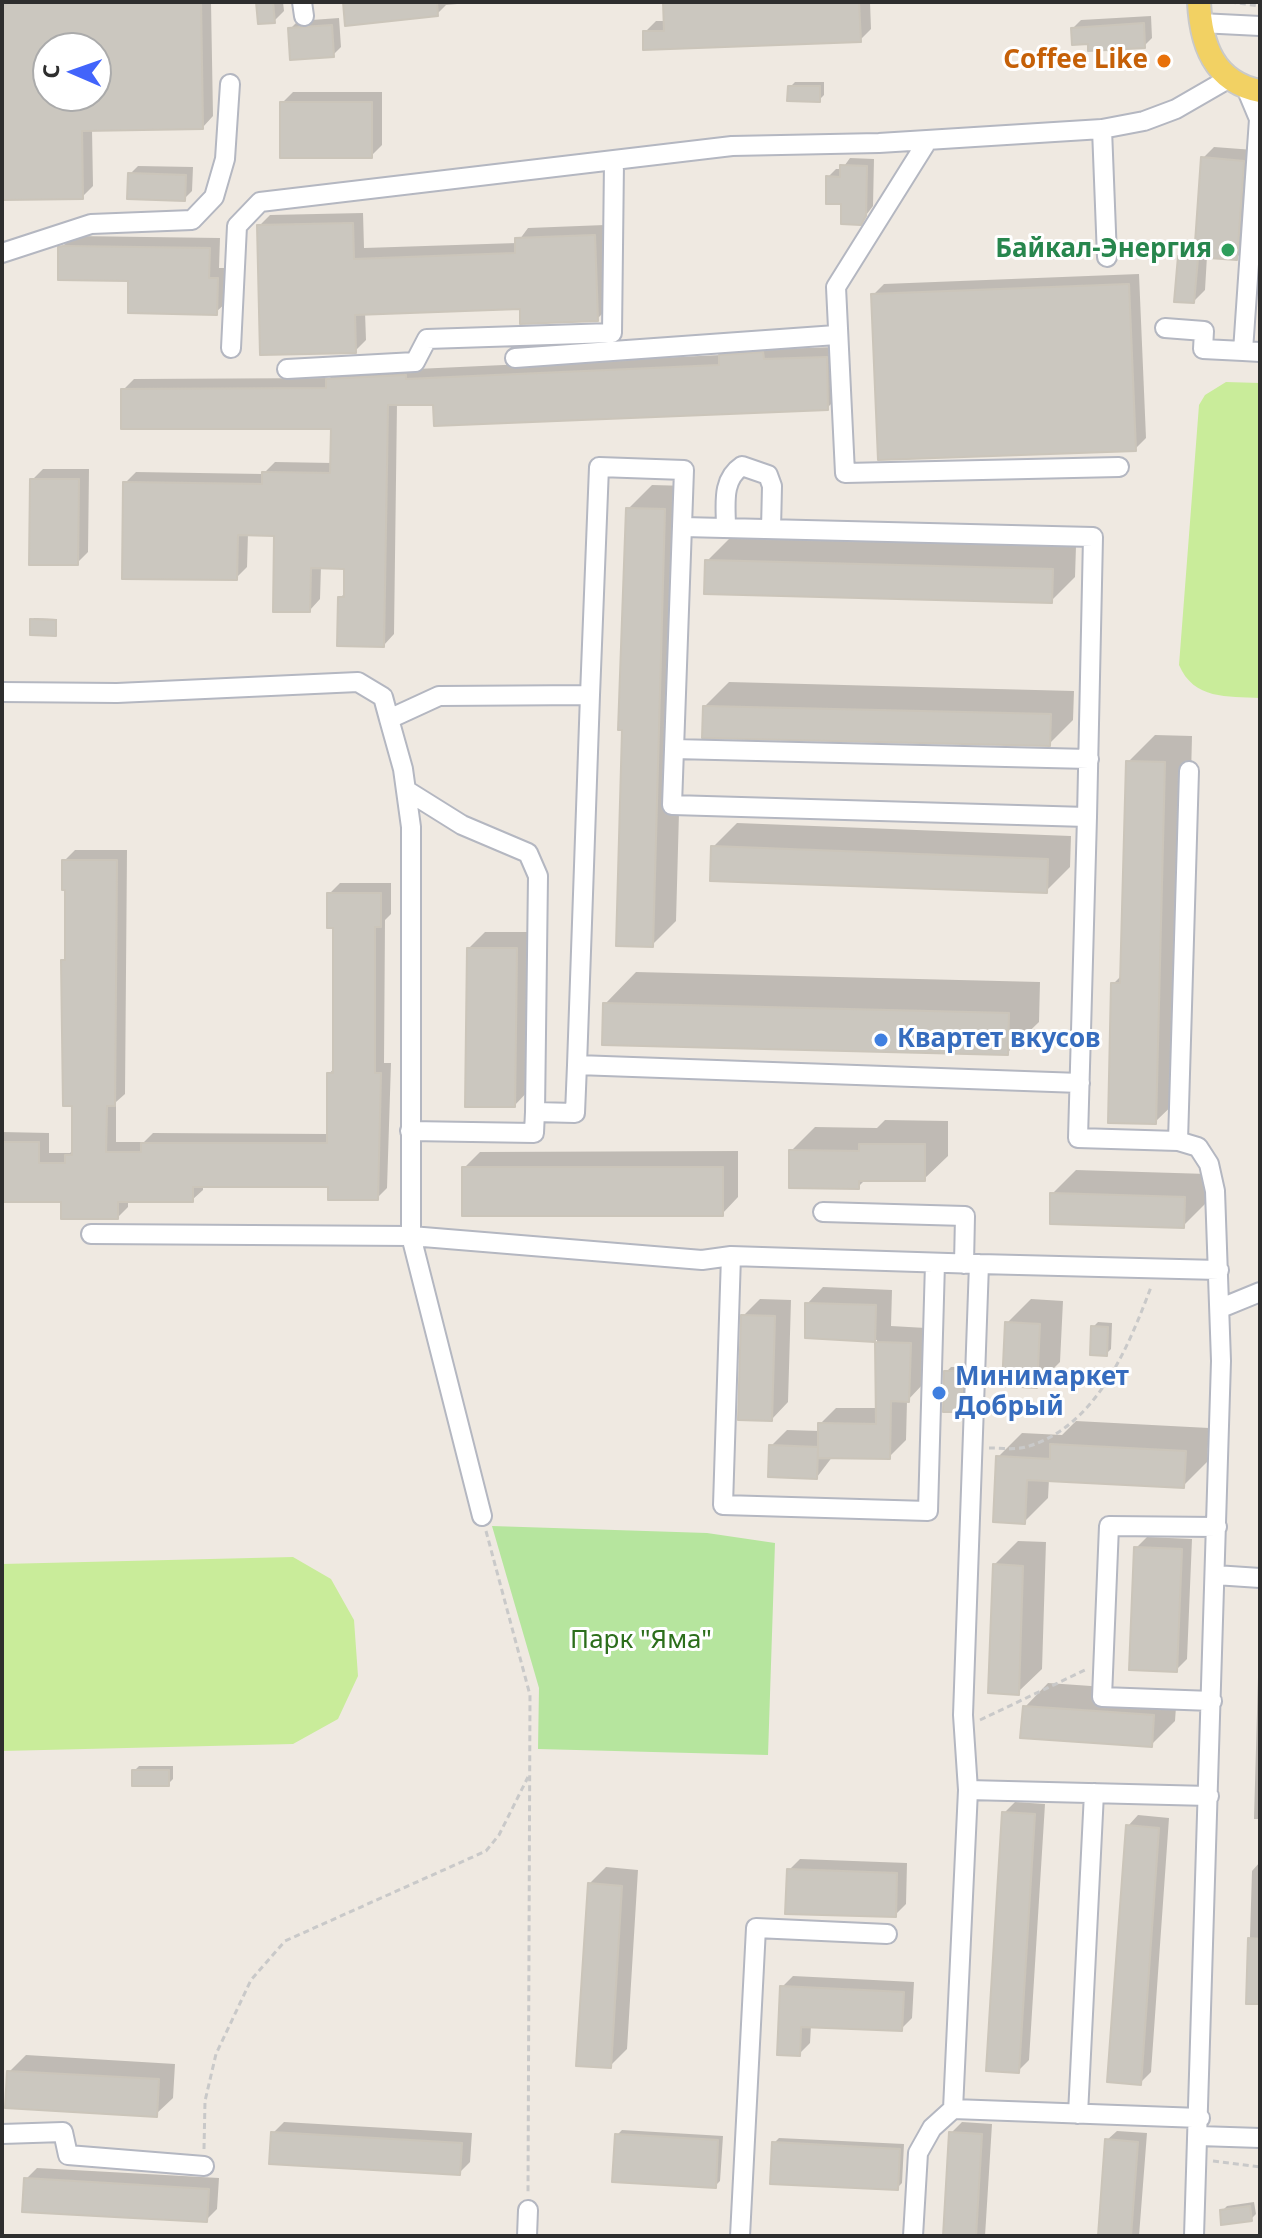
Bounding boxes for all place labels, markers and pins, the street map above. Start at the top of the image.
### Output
place label: Coffee Like [1003,45,1148,77]
marker: Coffee Like [1155,52,1173,70]
place label: Байкал-Энергия [995,234,1212,266]
marker: Байкал-Энергия [1219,241,1237,259]
place label: Квартет вкусов [897,1024,1101,1056]
marker: Квартет вкусов [872,1031,890,1049]
place label: Минимаркет Добрый [955,1362,1129,1424]
marker: Минимаркет Добрый [930,1384,948,1402]

